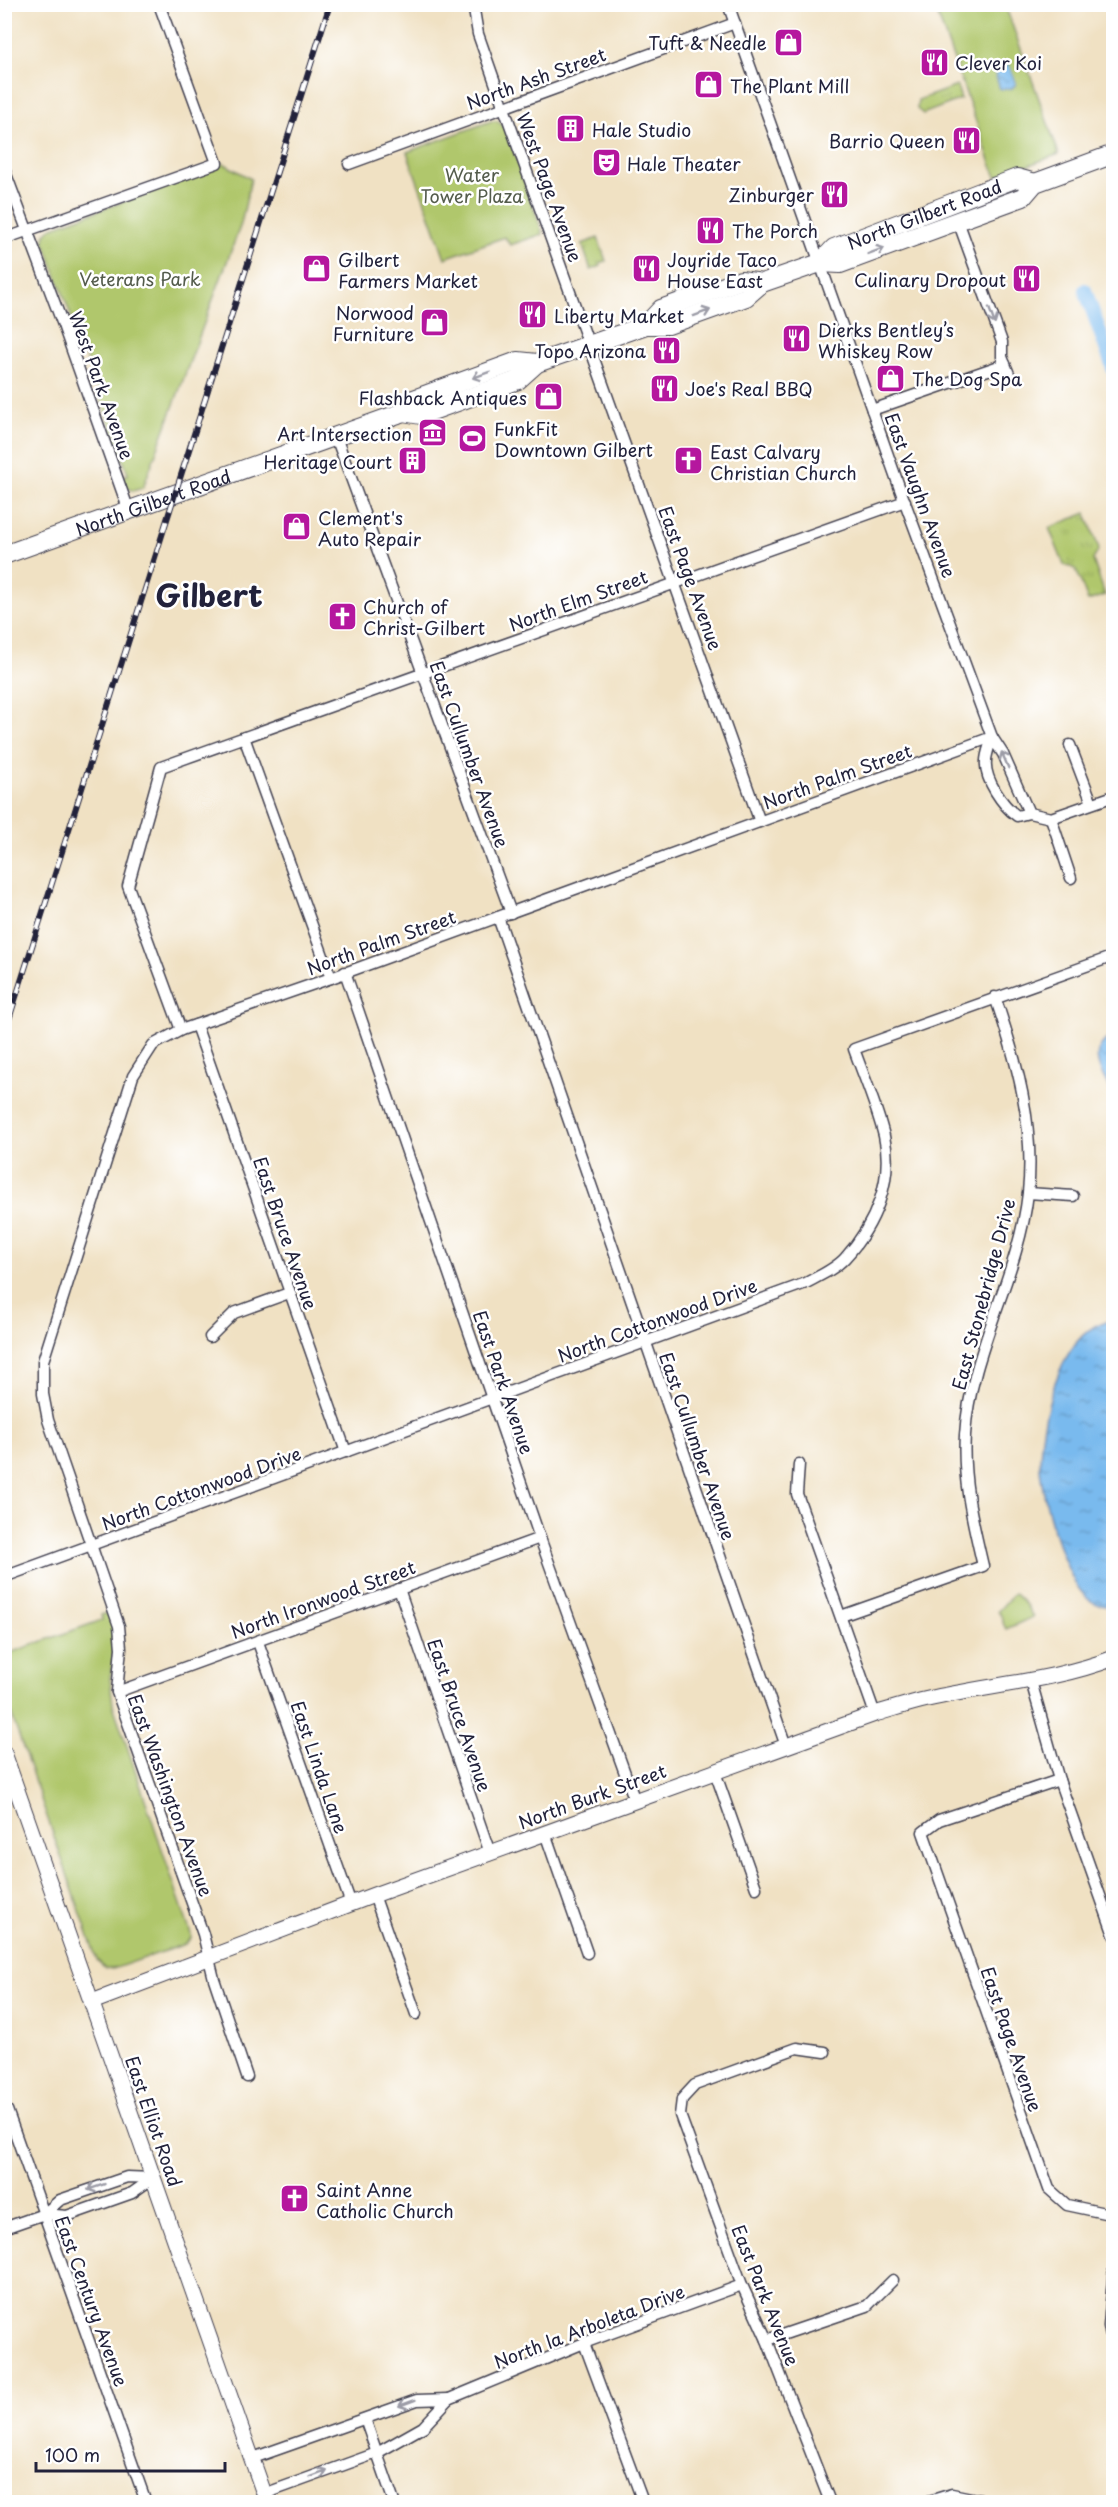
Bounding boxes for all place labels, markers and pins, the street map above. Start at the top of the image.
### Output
shop icon: Tuft & Needle [772,26,804,58]
place label: Tuft & Needle [648,29,767,56]
restaurant icon: Clever Koi [918,46,950,78]
place label: Clever Koi [955,49,1042,76]
shop icon: The Plant Mill [693,69,725,101]
place label: The Plant Mill [730,72,849,99]
building icon: Hale Studio [555,113,587,145]
place label: Hale Studio [592,116,691,143]
restaurant icon: Barrio Queen [950,124,982,156]
place label: Barrio Queen [829,127,945,154]
theatre icon: Hale Theater [590,147,622,179]
place label: Hale Theater [627,150,741,177]
restaurant icon: Zinburger [819,178,851,210]
place label: Zinburger [729,181,815,208]
restaurant icon: The Porch [695,214,727,246]
place label: The Porch [732,217,818,244]
place label: Gilbert Farmers Market [338,246,478,294]
place label: Joyride Taco House East [667,246,777,294]
shop icon: Gilbert Farmers Market [301,253,333,285]
restaurant icon: Joyride Taco House East [630,253,662,285]
restaurant icon: Culinary Dropout [1011,263,1043,295]
place label: Culinary Dropout [854,266,1006,293]
place label: Norwood Furniture [333,299,414,347]
restaurant icon: Liberty Market [517,299,549,331]
place label: Liberty Market [554,302,684,329]
shop icon: Norwood Furniture [419,306,451,338]
place label: Dierks Bentley’s Whiskey Row [818,316,954,364]
restaurant icon: Dierks Bentley’s Whiskey Row [781,323,813,355]
restaurant icon: Topo Arizona [651,334,683,366]
place label: Topo Arizona [534,337,647,364]
shop icon: The Dog Spa [875,362,907,394]
place label: The Dog Spa [912,365,1022,392]
restaurant icon: Joe's Real BBQ [648,372,680,404]
place label: Joe's Real BBQ [685,375,813,402]
shop icon: Flashback Antiques [532,381,564,413]
place label: Flashback Antiques [358,384,527,411]
place label: FunkFit Downtown Gilbert [494,415,653,463]
museum icon: Art Intersection [417,417,449,449]
place label: Art Intersection [277,420,412,447]
sports icon: FunkFit Downtown Gilbert [457,422,489,454]
place label: East Calvary Christian Church [710,438,857,486]
building icon: Heritage Court [397,445,429,477]
church icon: East Calvary Christian Church [673,445,705,477]
place label: Heritage Court [264,448,392,475]
place label: Clement's Auto Repair [318,504,422,552]
shop icon: Clement's Auto Repair [281,511,313,543]
place label: Church of Christ-Gilbert [363,593,485,641]
church icon: Church of Christ-Gilbert [326,600,358,632]
place label: Saint Anne Catholic Church [316,2176,454,2224]
church icon: Saint Anne Catholic Church [279,2183,311,2215]

